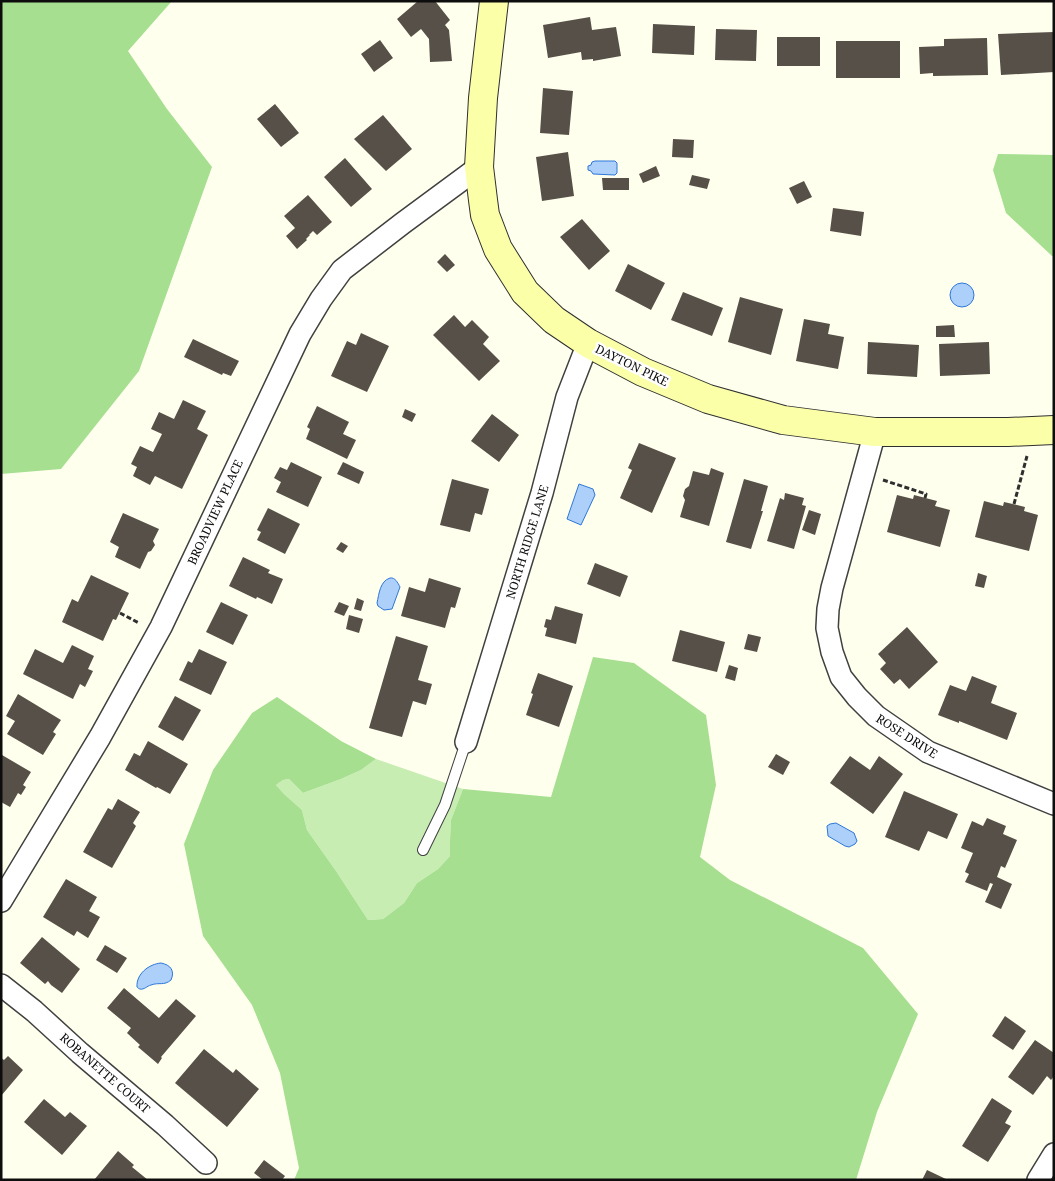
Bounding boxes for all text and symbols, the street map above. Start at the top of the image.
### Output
street label: DAYTON PIKE [593,340,671,390]
street label: BROADVIEW PLACE [183,457,247,567]
street label: NORTH RIDGE LANE [502,483,552,601]
street label: ROSE DRIVE [873,710,941,762]
street label: ROBANETTE COURT [56,1029,154,1117]

